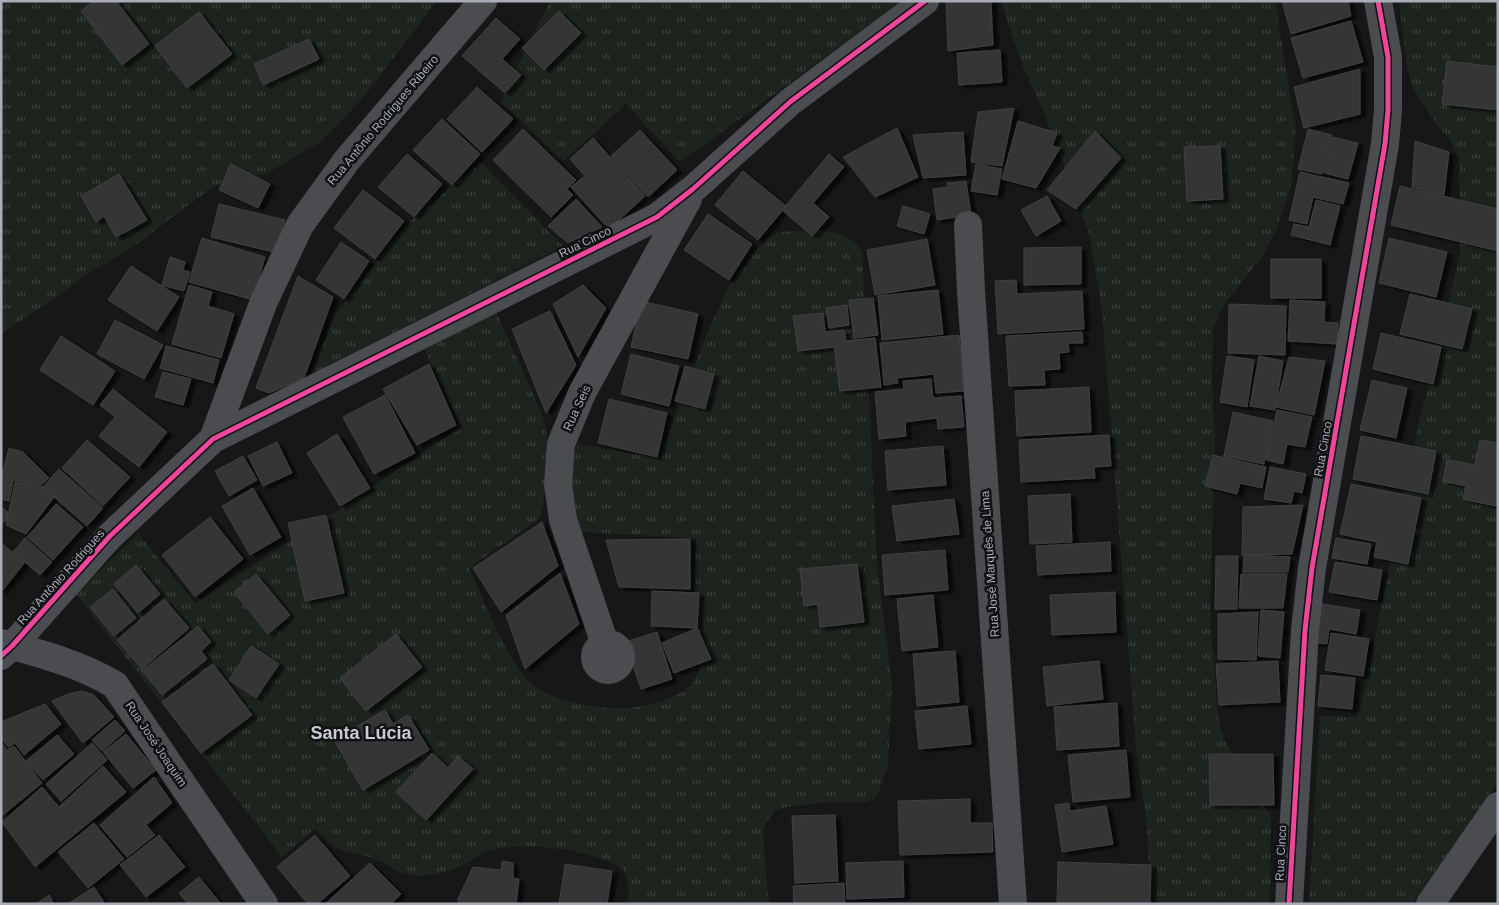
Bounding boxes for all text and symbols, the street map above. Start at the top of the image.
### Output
street label: Rua Antônio Rodrigues Ribeiro [325,52,442,188]
street label: Rua Cinco [557,223,614,261]
street label: Rua Seis [560,383,594,433]
street label: Rua Cinco [1311,420,1335,478]
street label: Rua José Marquês de Lima [978,490,1002,638]
street label: Rua Antônio Rodrigues [15,526,107,628]
street label: Rua José Joaquim [122,699,190,789]
district label: Santa Lúcia [310,723,413,743]
street label: Rua Cinco [1273,824,1289,881]

